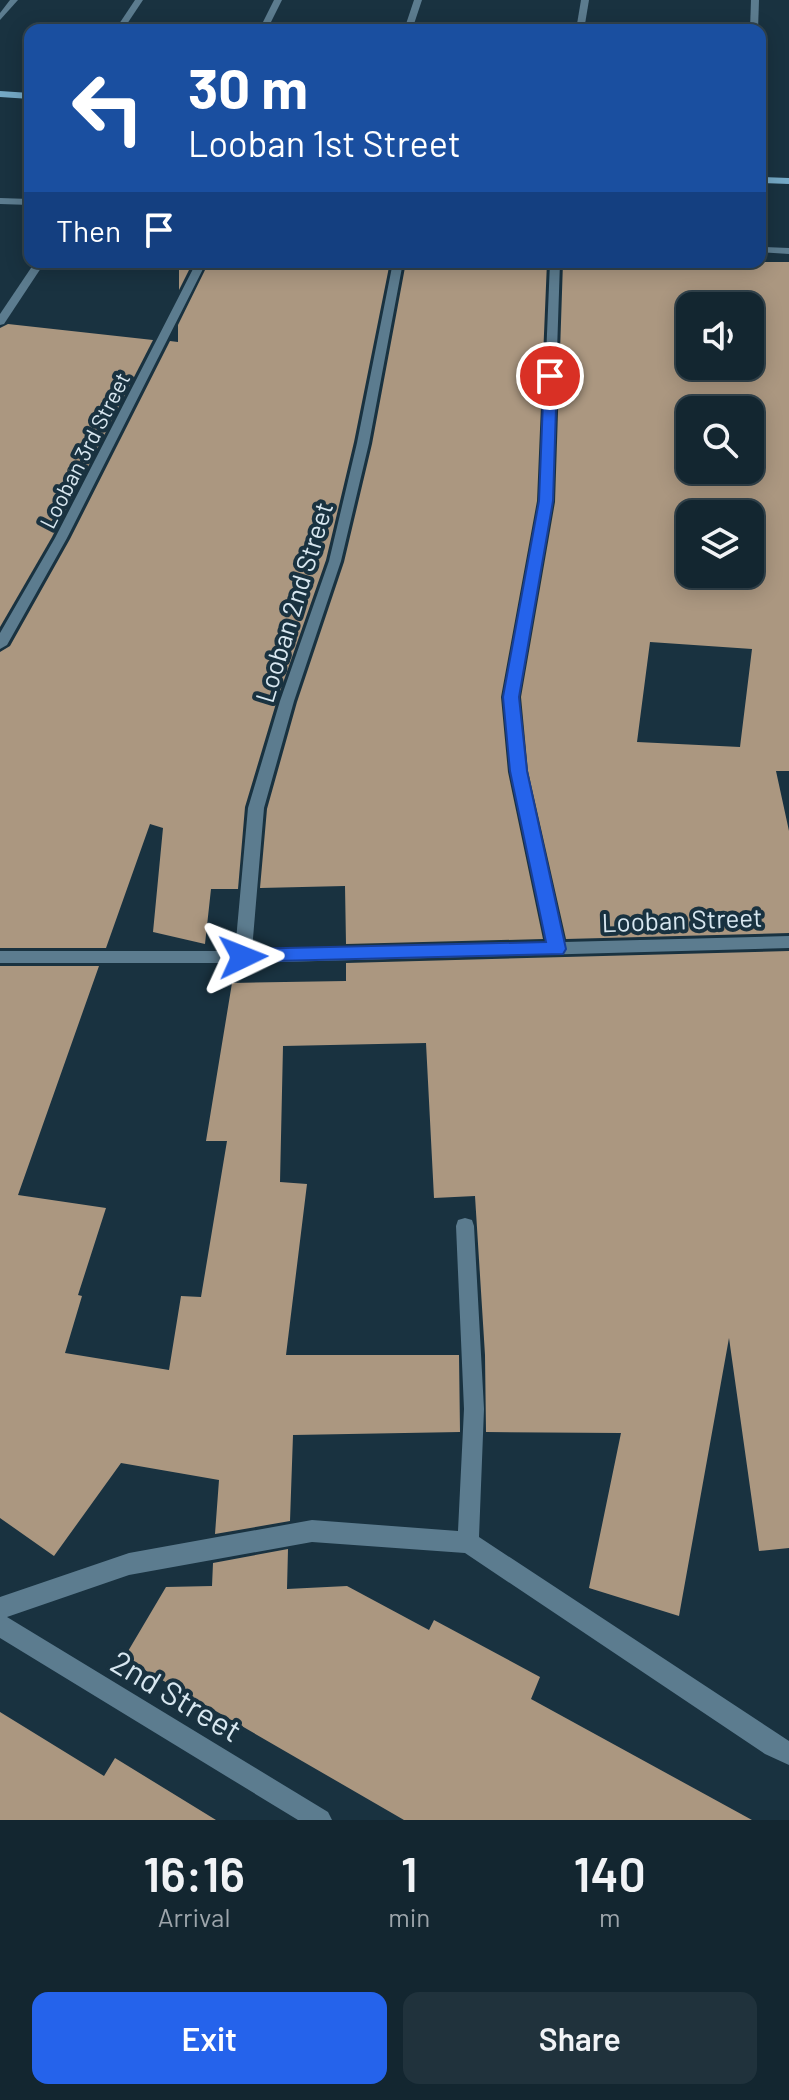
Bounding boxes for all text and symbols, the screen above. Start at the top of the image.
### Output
text: 30 m [188,53,308,120]
icon: left [56,56,160,160]
text: Looban 1st Street [188,121,461,164]
icon: arrive [137,208,181,252]
text: Then [56,212,121,248]
map controls [676,292,764,588]
button: sound [676,292,764,380]
pin [516,342,584,410]
icon: arrive [528,354,572,398]
street label: Looban 3rd Street [33,368,135,532]
button: search [676,396,764,484]
street label: Looban 2nd Street [248,498,338,706]
button: layers [676,500,764,588]
street label: Looban Street [601,901,763,937]
position arrow [201,915,285,999]
street label: 2nd Street [105,1641,249,1749]
text: 16:16 [143,1844,245,1902]
text: 1 [401,1844,418,1902]
text: 140 [573,1844,646,1902]
text: Arrival [158,1901,230,1932]
text: min [388,1901,430,1932]
text: m [599,1901,620,1932]
button: Exit [32,1992,387,2084]
button: Share [403,1992,757,2084]

